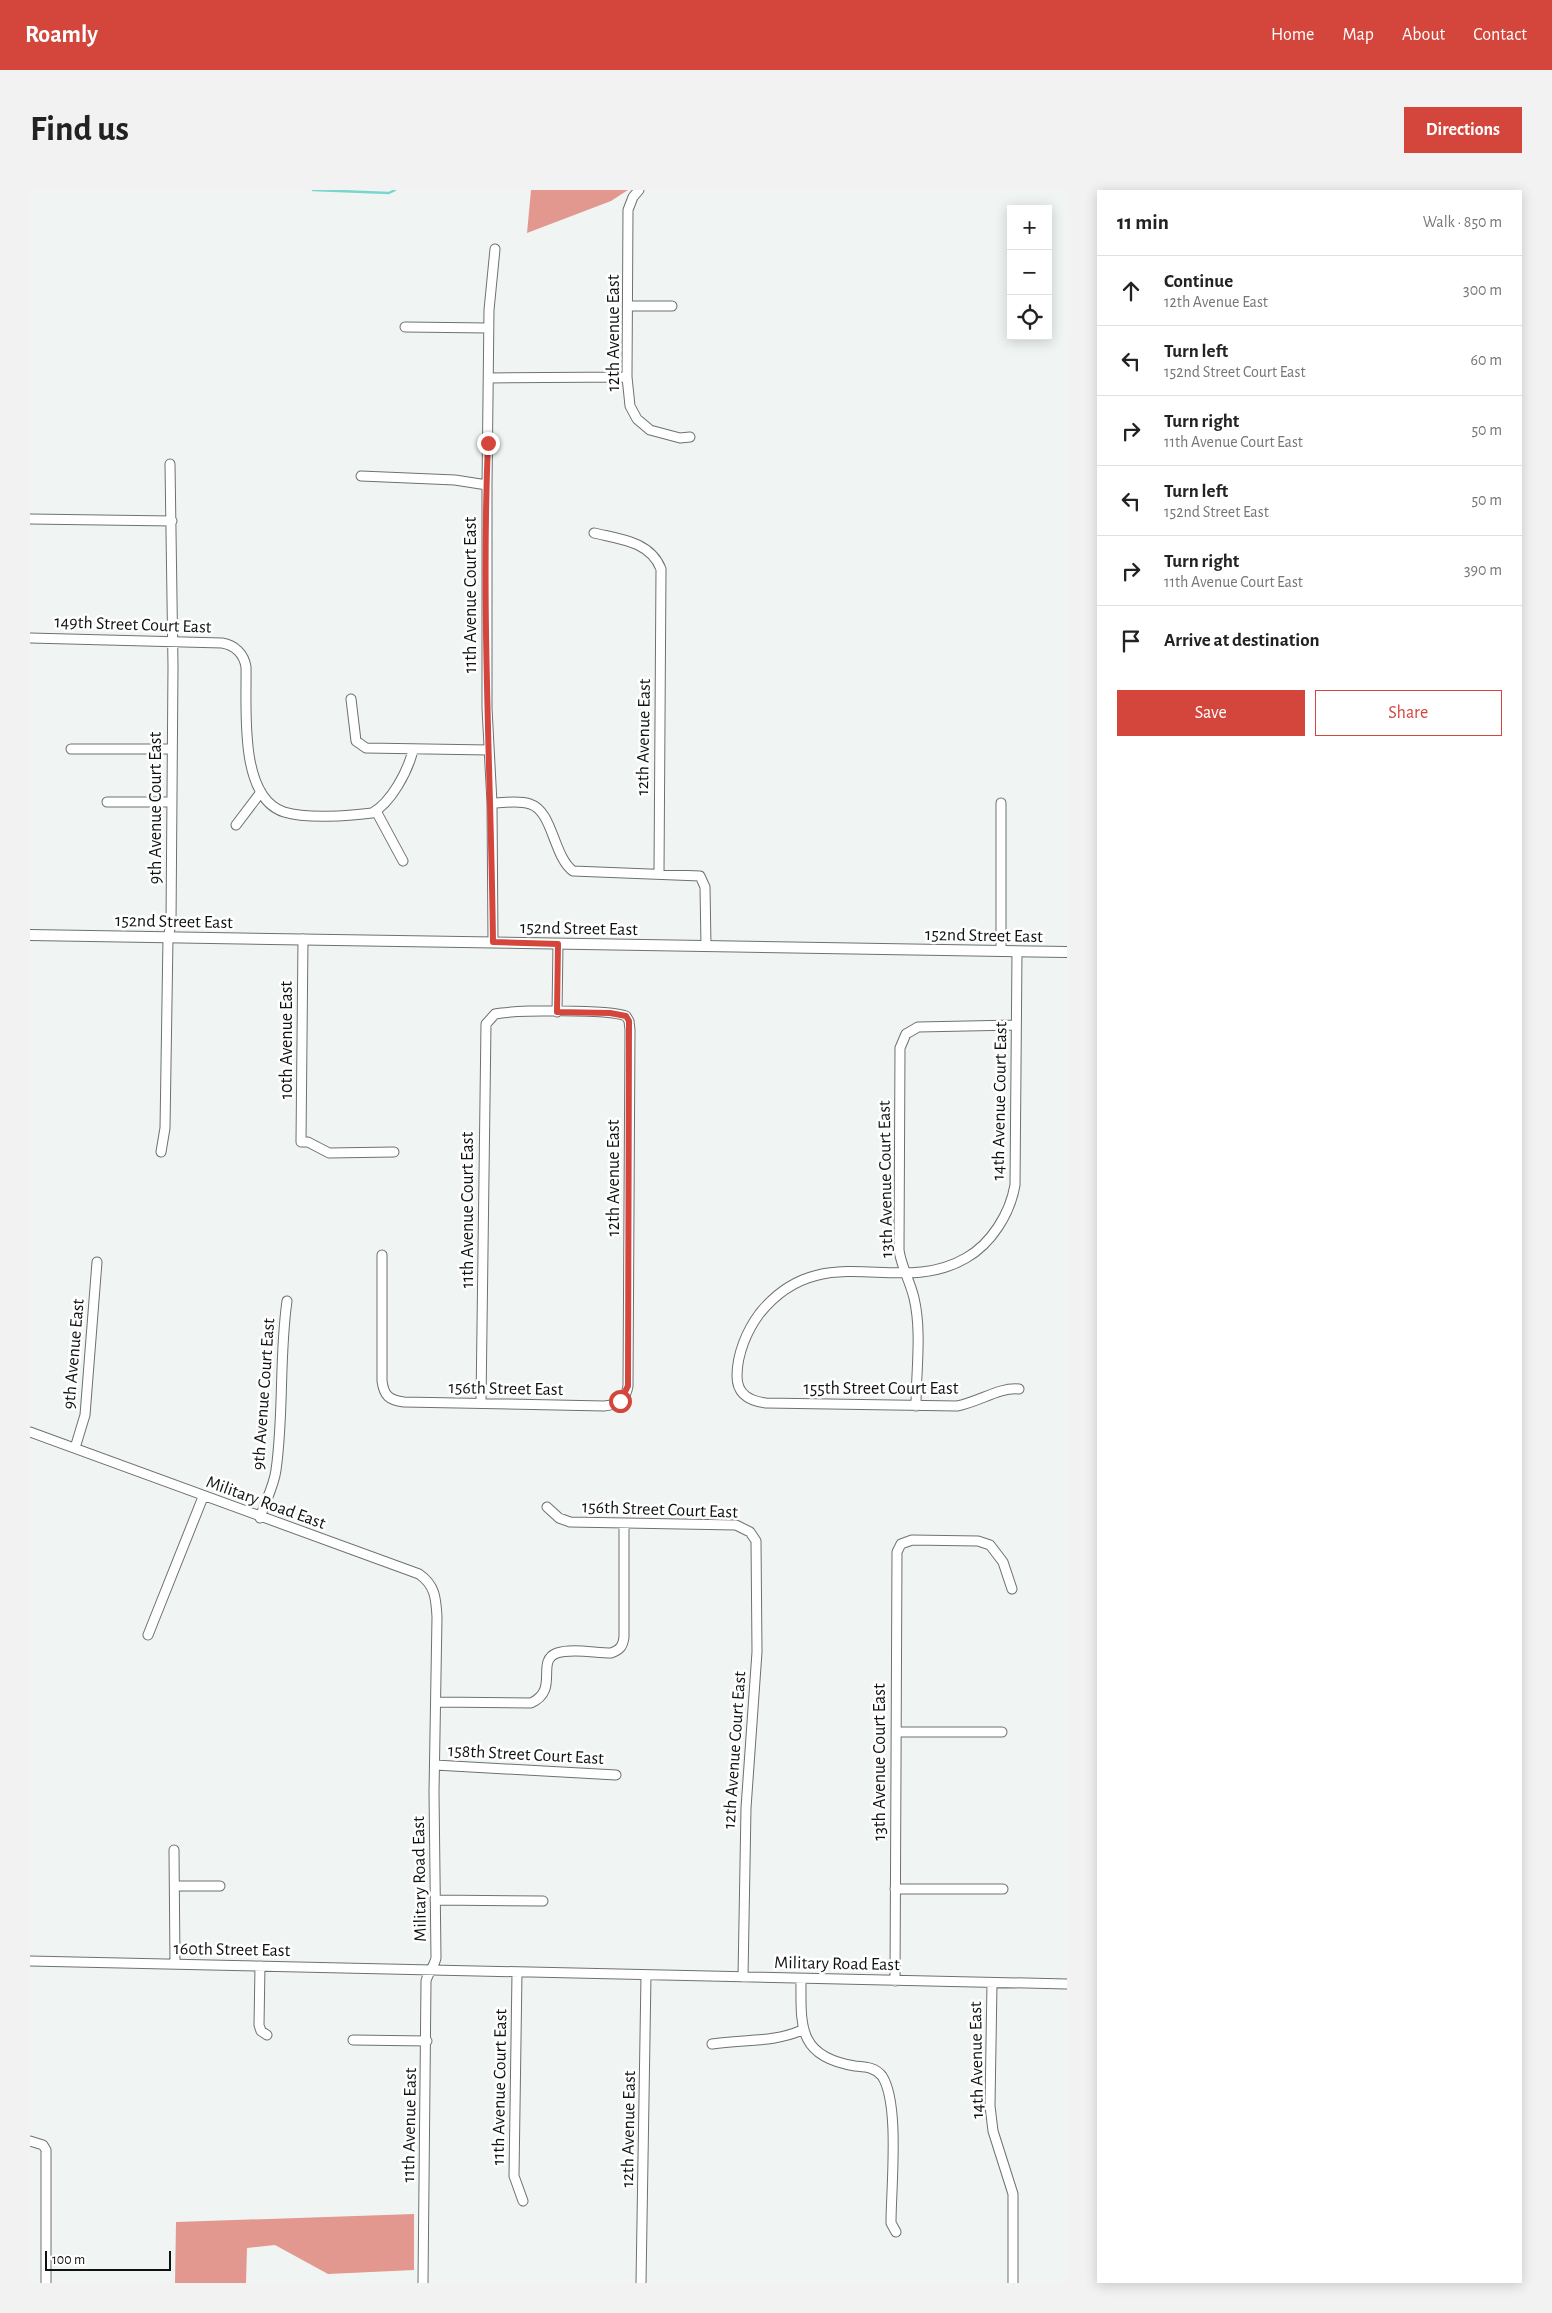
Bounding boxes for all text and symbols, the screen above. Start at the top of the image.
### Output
text: Roamly [25,23,98,47]
text: Home [1271,26,1314,44]
text: Map [1342,26,1374,44]
text: About [1402,26,1445,44]
text: Contact [1473,26,1527,44]
button: Directions [1404,107,1522,153]
text: Find us [30,112,129,147]
map controls [1007,205,1052,340]
button: + [1007,205,1052,250]
text: 11 min [1117,212,1169,233]
text: Walk · 850 m [1423,214,1502,230]
button: − [1007,250,1052,295]
text: Continue [1164,272,1233,291]
street label: 12th Avenue East [605,274,623,391]
icon: ahead [1117,277,1145,305]
text: 300 m [1463,282,1502,298]
text: 12th Avenue East [1164,294,1268,310]
button: locate [1007,295,1052,340]
text: Turn left [1164,342,1228,361]
icon: left [1117,347,1145,375]
text: 60 m [1471,352,1502,368]
text: 152nd Street Court East [1164,364,1306,380]
text: Turn right [1164,412,1239,431]
icon: right [1117,417,1145,445]
text: 50 m [1471,422,1502,438]
route end [477,432,500,455]
text: 11th Avenue Court East [1164,434,1303,450]
text: Turn left [1164,482,1228,501]
icon: left [1117,487,1145,515]
text: 50 m [1471,492,1502,508]
text: 152nd Street East [1164,504,1269,520]
street label: 11th Avenue Court East [462,517,480,673]
text: Turn right [1164,552,1239,571]
icon: right [1117,557,1145,585]
text: 390 m [1464,562,1502,578]
text: 11th Avenue Court East [1164,574,1303,590]
street label: 149th Street Court East [54,613,212,637]
icon: arrive [1117,627,1145,655]
text: Arrive at destination [1164,631,1320,650]
street label: 12th Avenue East [634,678,654,796]
button: Save [1117,690,1305,736]
button: Share [1315,690,1502,736]
street label: 9th Avenue Court East [147,732,165,884]
street label: 152nd Street East [115,912,233,932]
street label: 152nd Street East [520,919,638,939]
street label: 152nd Street East [925,926,1043,946]
street label: 10th Avenue East [278,981,296,1099]
street label: 14th Avenue Court East [990,1021,1010,1181]
street label: 13th Avenue Court East [876,1100,896,1258]
street label: 12th Avenue East [605,1119,623,1236]
street label: 11th Avenue Court East [459,1132,477,1288]
street label: 9th Avenue East [60,1298,88,1410]
street label: 9th Avenue Court East [250,1317,278,1471]
street label: 156th Street East [449,1379,564,1399]
street label: 155th Street Court East [803,1380,959,1398]
route start [609,1390,632,1413]
street label: Military Road East [204,1473,328,1533]
street label: 156th Street Court East [582,1498,738,1522]
street label: 12th Avenue Court East [720,1670,750,1830]
street label: 13th Avenue Court East [871,1683,889,1841]
street label: 158th Street Court East [448,1742,605,1768]
street label: Military Road East [410,1816,430,1942]
street label: 160th Street East [174,1940,291,1960]
street label: Military Road East [774,1954,900,1974]
street label: 14th Avenue East [967,2001,987,2119]
street label: 11th Avenue Court East [490,2008,510,2165]
street label: 11th Avenue East [400,2067,420,2183]
street label: 12th Avenue East [619,2070,639,2188]
scale bar [45,2248,171,2271]
text: 100 m [52,2253,85,2267]

